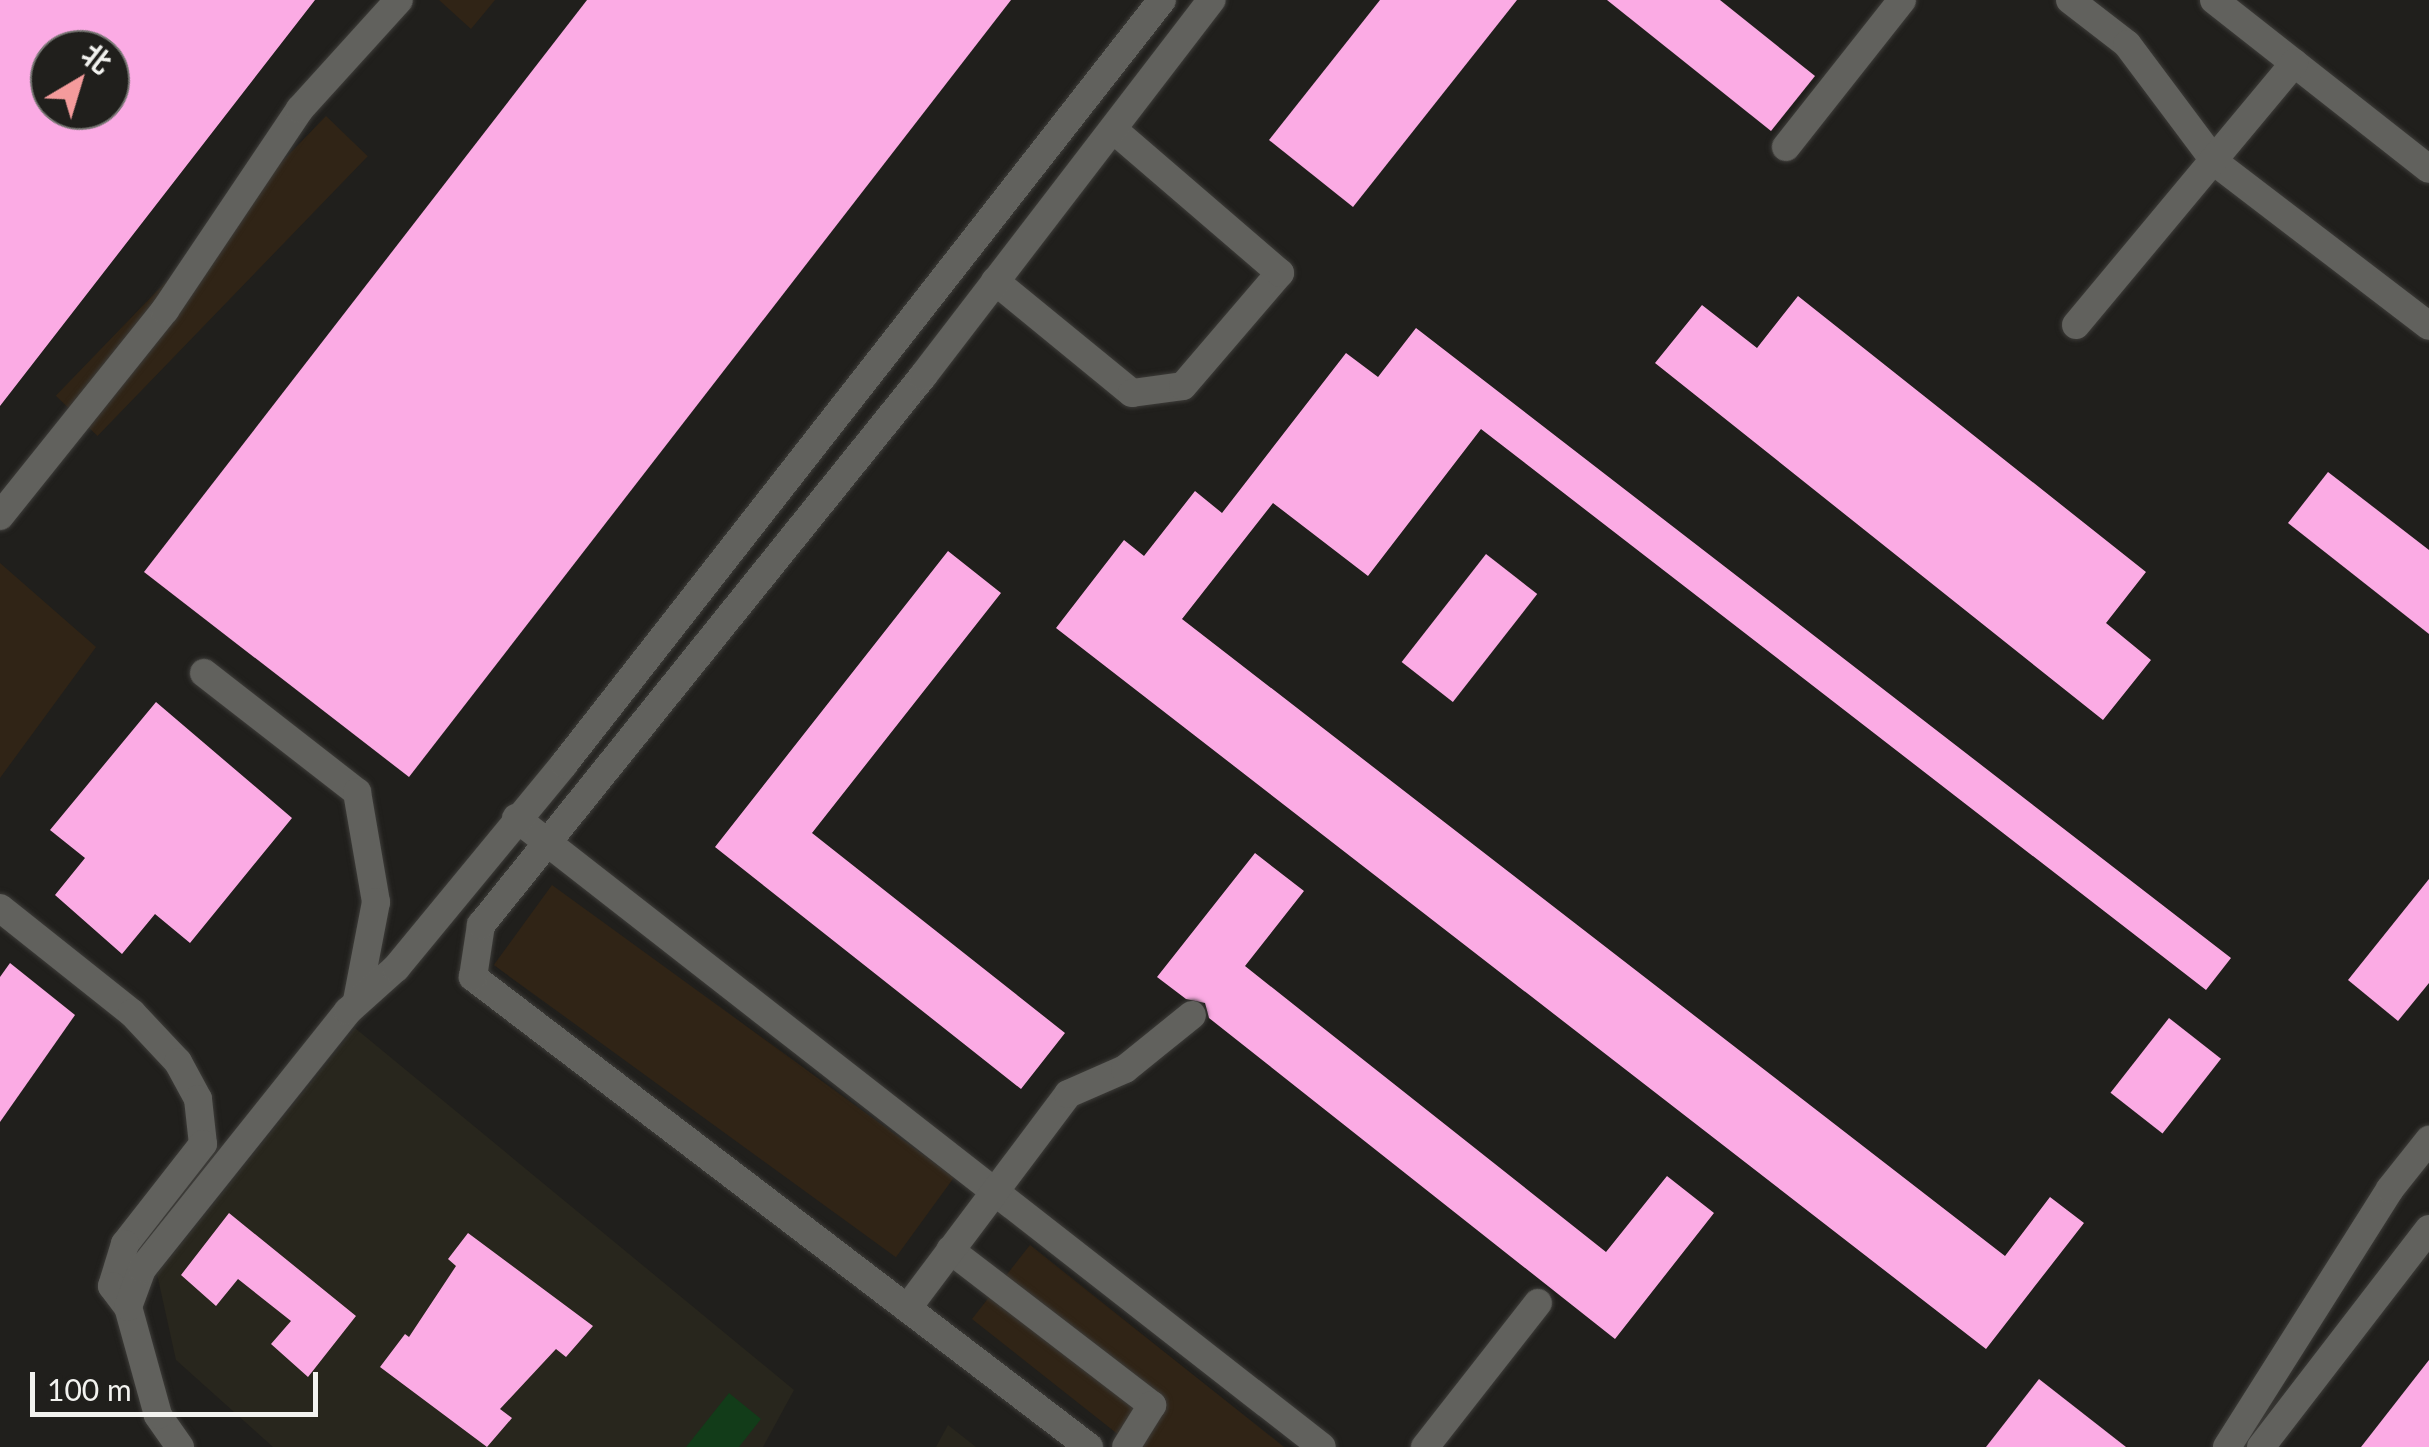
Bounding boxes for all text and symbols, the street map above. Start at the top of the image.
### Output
north arrow [30,30,130,130]
text: 北 [76,36,119,80]
scale bar [35,1352,322,1414]
text: 100 m [47,1371,132,1407]

